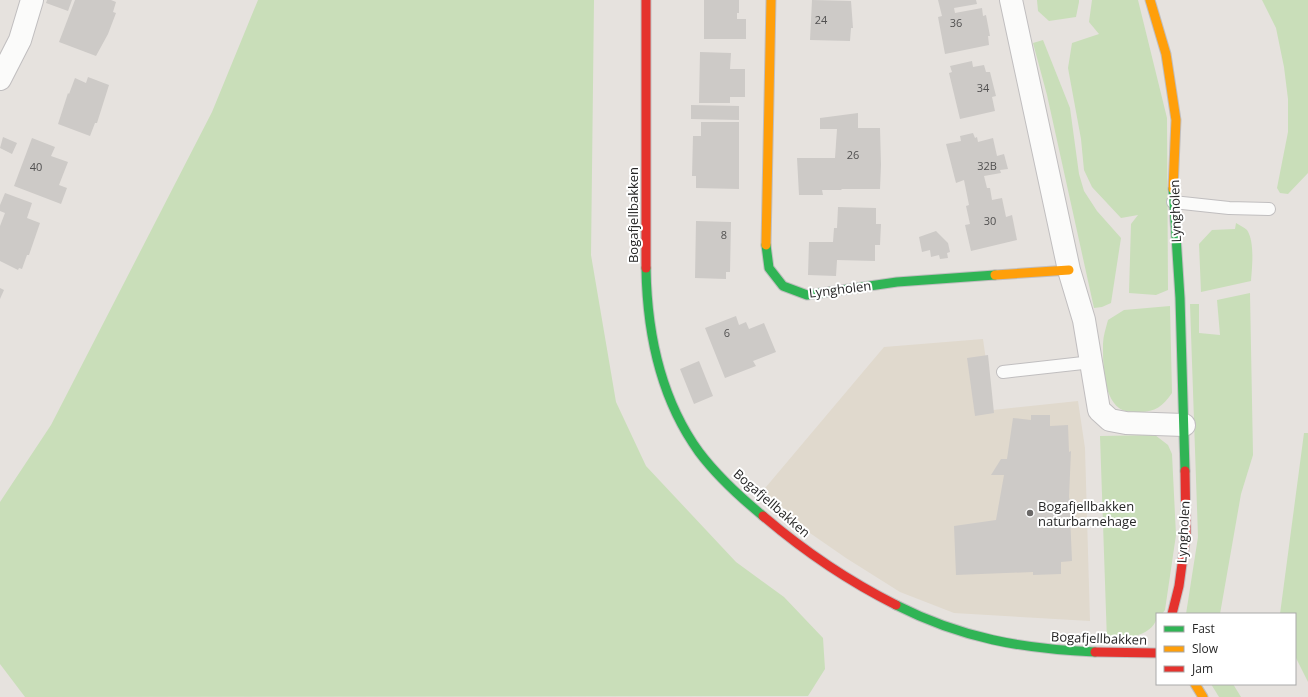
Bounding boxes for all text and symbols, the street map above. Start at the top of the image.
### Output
house number: 24 [815,12,828,27]
house number: 36 [950,15,962,30]
house number: 34 [977,80,990,95]
house number: 26 [847,147,859,162]
house number: 32B [977,158,997,173]
house number: 40 [30,159,42,174]
street label: Bogafjellbakken [624,167,642,263]
street label: Lyngholen [1165,179,1185,243]
house number: 30 [984,213,996,228]
house number: 8 [721,227,727,242]
street label: Lyngholen [808,276,872,302]
house number: 6 [724,325,730,340]
street label: Bogafjellbakken [730,465,814,541]
place label: Bogafjellbakken naturbarnehage [1038,497,1136,530]
street label: Lyngholen [1172,500,1194,564]
marker: Bogafjellbakken naturbarnehage [1025,508,1035,518]
legend [1156,613,1296,685]
text: Fast [1192,620,1215,637]
street label: Bogafjellbakken [1051,627,1147,649]
text: Slow [1192,640,1219,657]
text: Jam [1191,660,1213,677]

